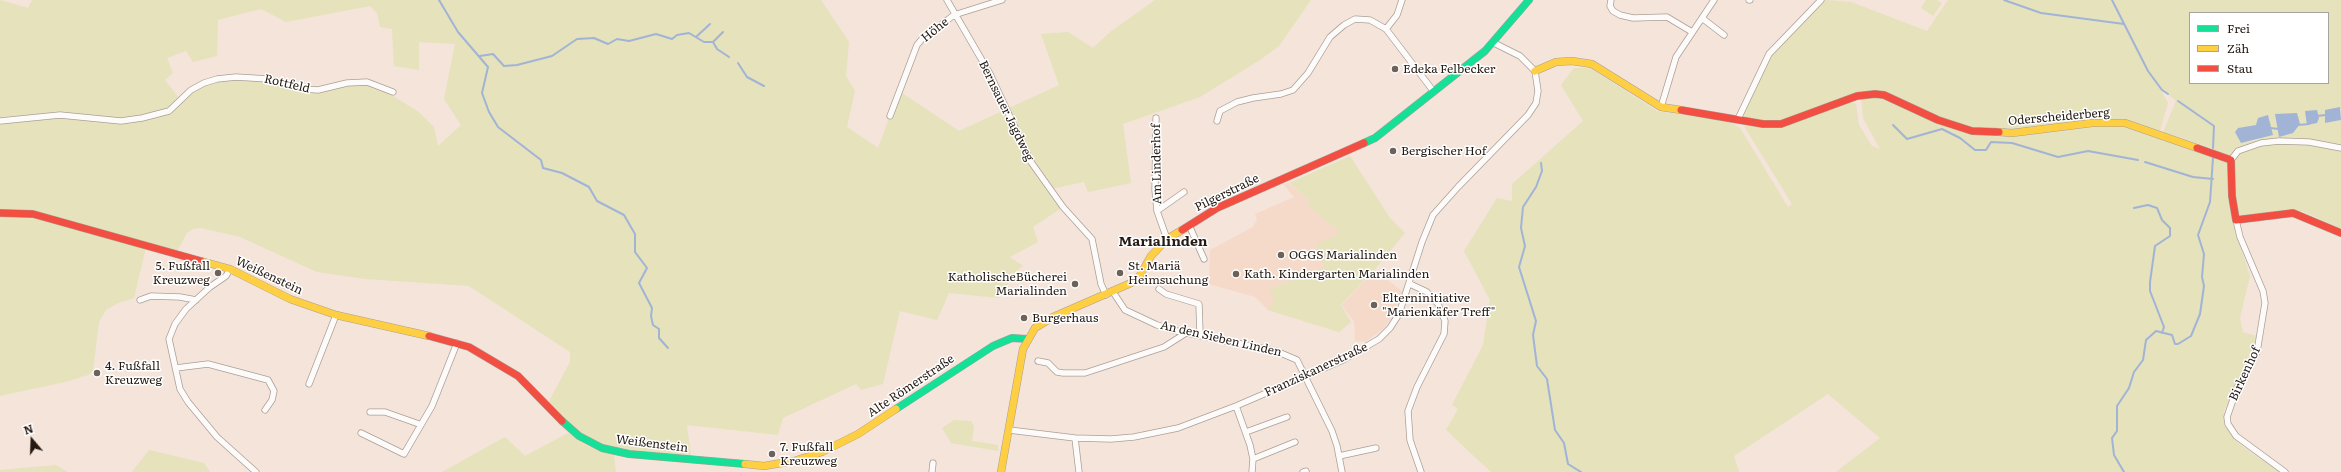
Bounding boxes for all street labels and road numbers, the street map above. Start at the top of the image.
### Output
street label: Höhe [918,15,952,45]
street label: Bernsauer Jagdweg [975,58,1037,164]
street label: Rottfeld [263,72,311,96]
street label: Oderscheiderberg [2008,105,2110,129]
street label: Am Linderhof [1149,124,1165,204]
street label: Pilgerstraße [1192,171,1262,215]
street label: Weißenstein [233,254,305,298]
street label: An den Sieben Linden [1159,318,1283,360]
street label: Franziskanerstraße [1262,340,1370,400]
street label: Birkenhof [2226,345,2264,403]
street label: Alte Römerstraße [865,352,957,420]
street label: Weißenstein [615,432,689,456]

